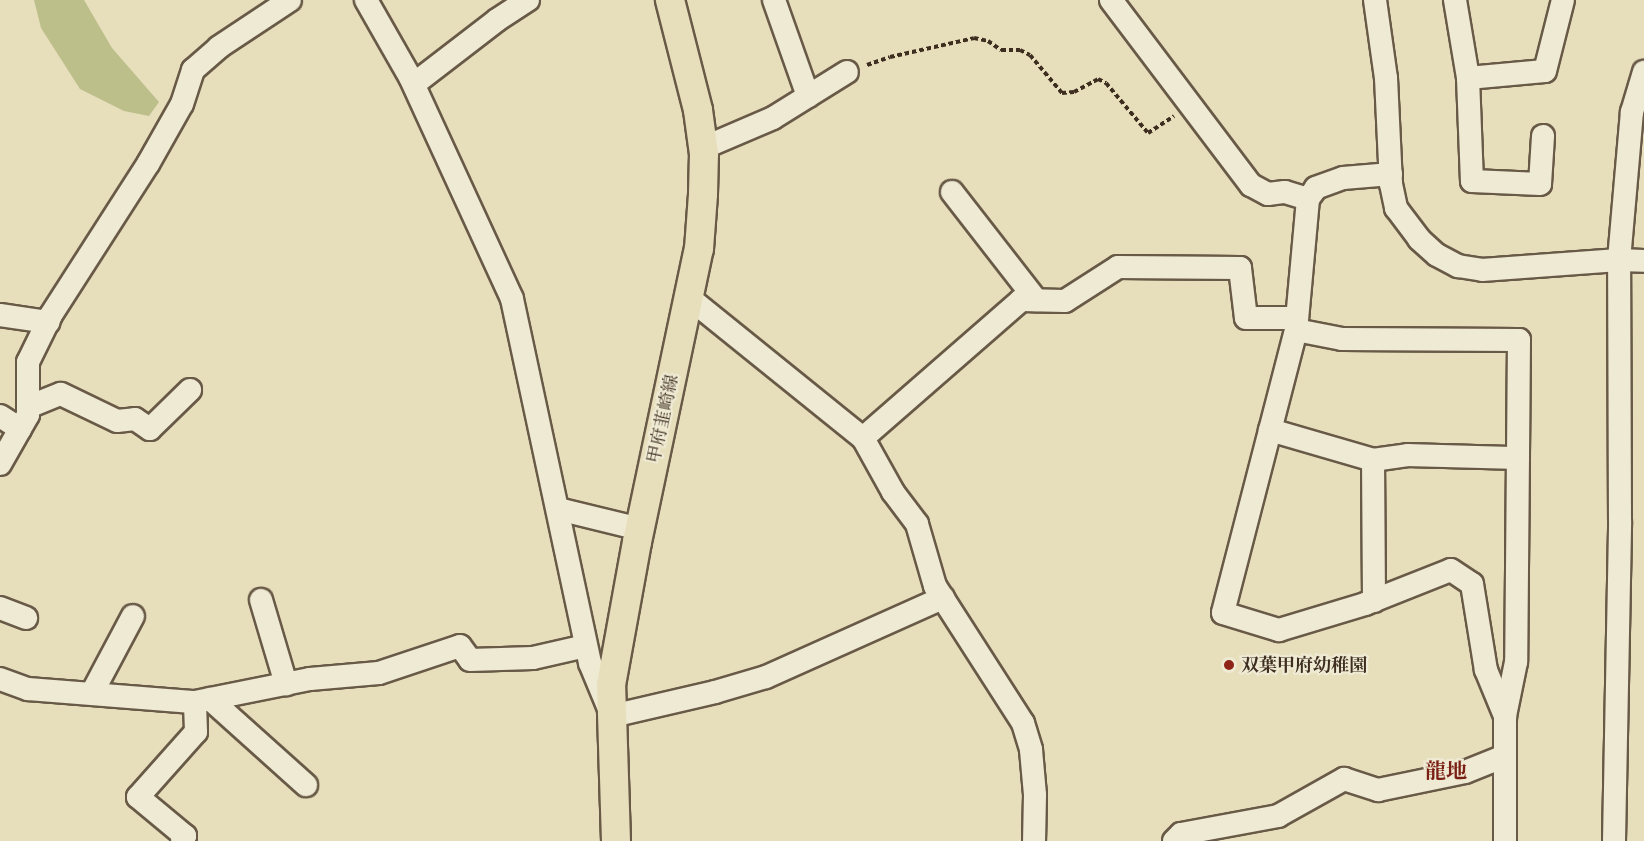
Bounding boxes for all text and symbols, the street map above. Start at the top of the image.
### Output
street label: 甲府韮崎線 [643,373,683,465]
place label: 双葉甲府幼稚園 [1241,654,1367,676]
marker: 双葉甲府幼稚園 [1222,658,1236,672]
district label: 龍地 [1425,758,1467,784]

